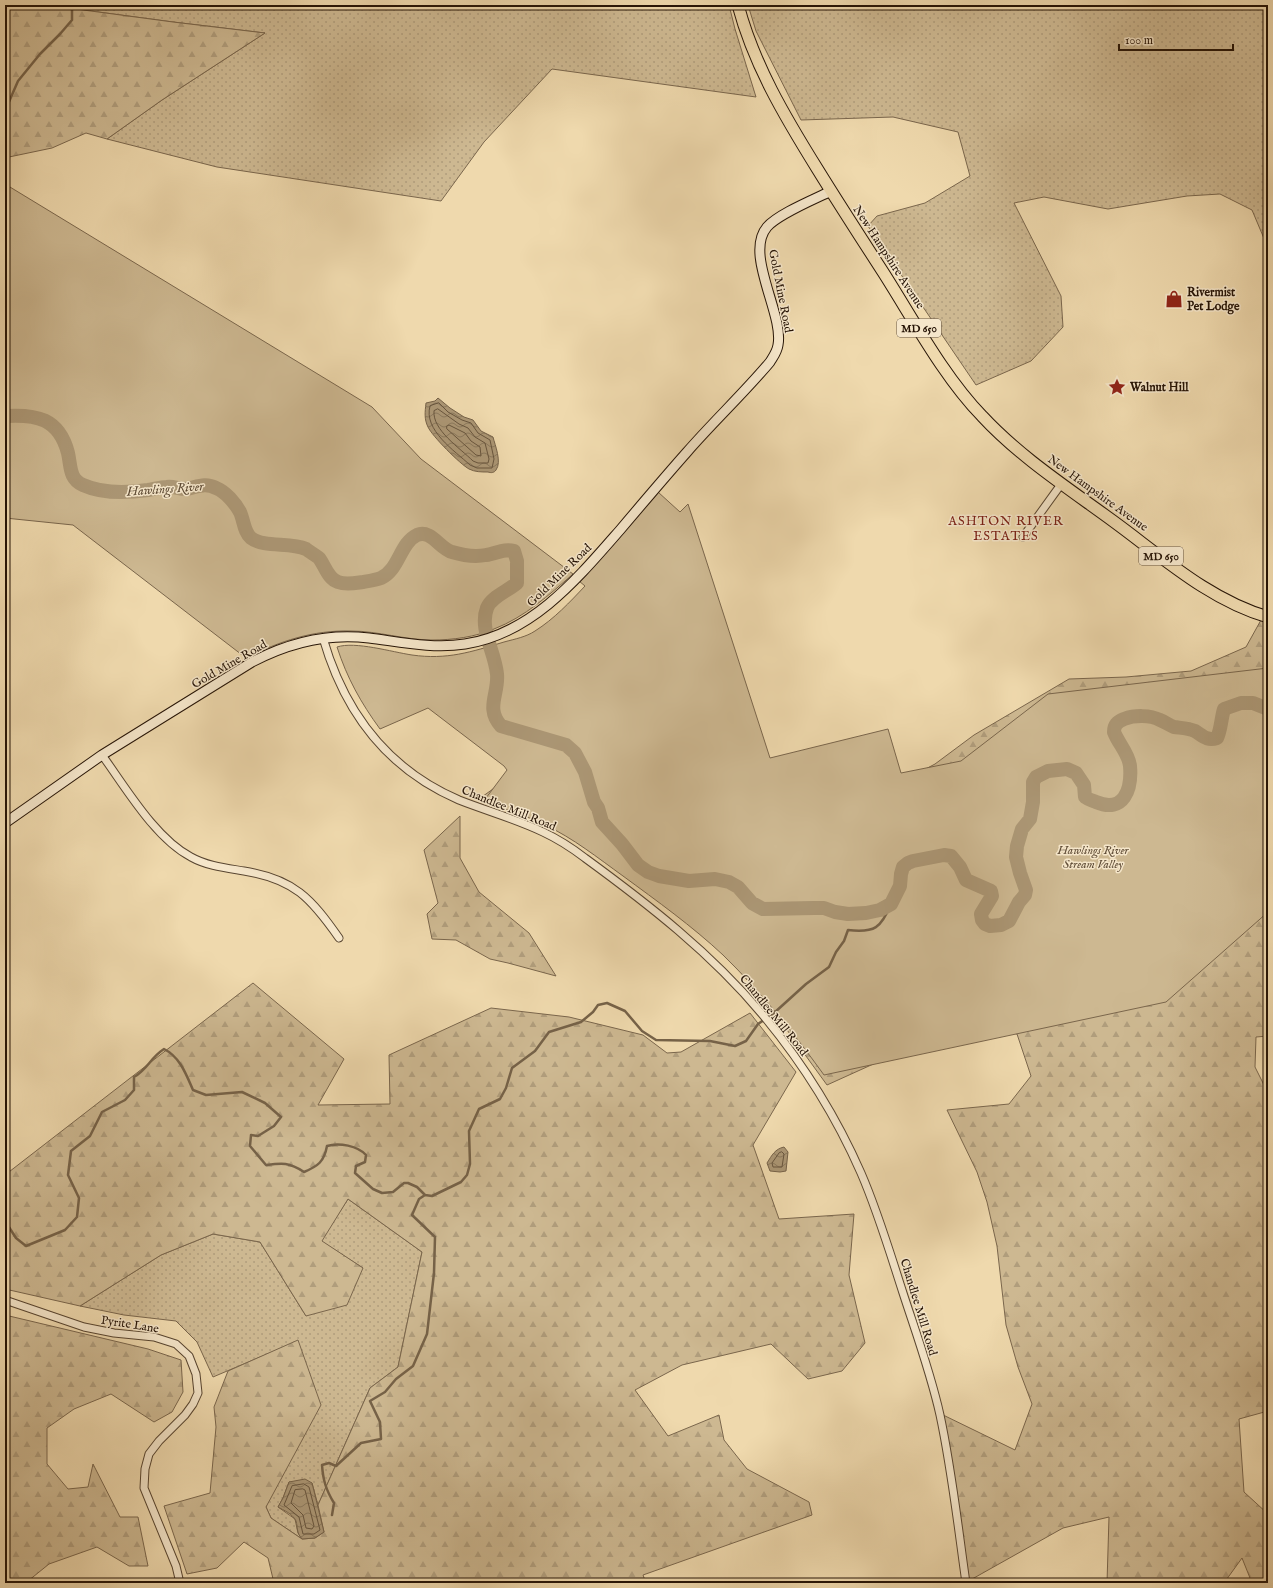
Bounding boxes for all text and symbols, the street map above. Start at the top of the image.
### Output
scale bar [1119,26,1233,52]
text: 100 m [1125,33,1153,48]
street label: New Hampshire Avenue [849,203,928,313]
street label: Gold Mine Road [765,248,796,335]
place label: Rivermist Pet Lodge [1187,285,1240,315]
shop icon: Rivermist Pet Lodge [1164,289,1184,309]
road number: MD 650 [897,319,941,337]
place icon: Walnut Hill [1107,377,1127,397]
place label: Walnut Hill [1129,380,1189,395]
street label: New Hampshire Avenue [1044,452,1151,536]
water label: Hawlings River [125,478,205,502]
district label: ASHTON RIVER ESTATES [947,513,1064,545]
street label: Gold Mine Road [524,540,595,610]
road number: MD 650 [1139,547,1183,565]
street label: Gold Mine Road [189,637,270,692]
street label: Chandlee Mill Road [459,783,559,834]
park label: Hawlings River Stream Valley [1057,843,1129,872]
street label: Chandlee Mill Road [736,971,811,1060]
street label: Chandlee Mill Road [897,1257,941,1358]
street label: Pyrite Lane [100,1313,160,1337]

